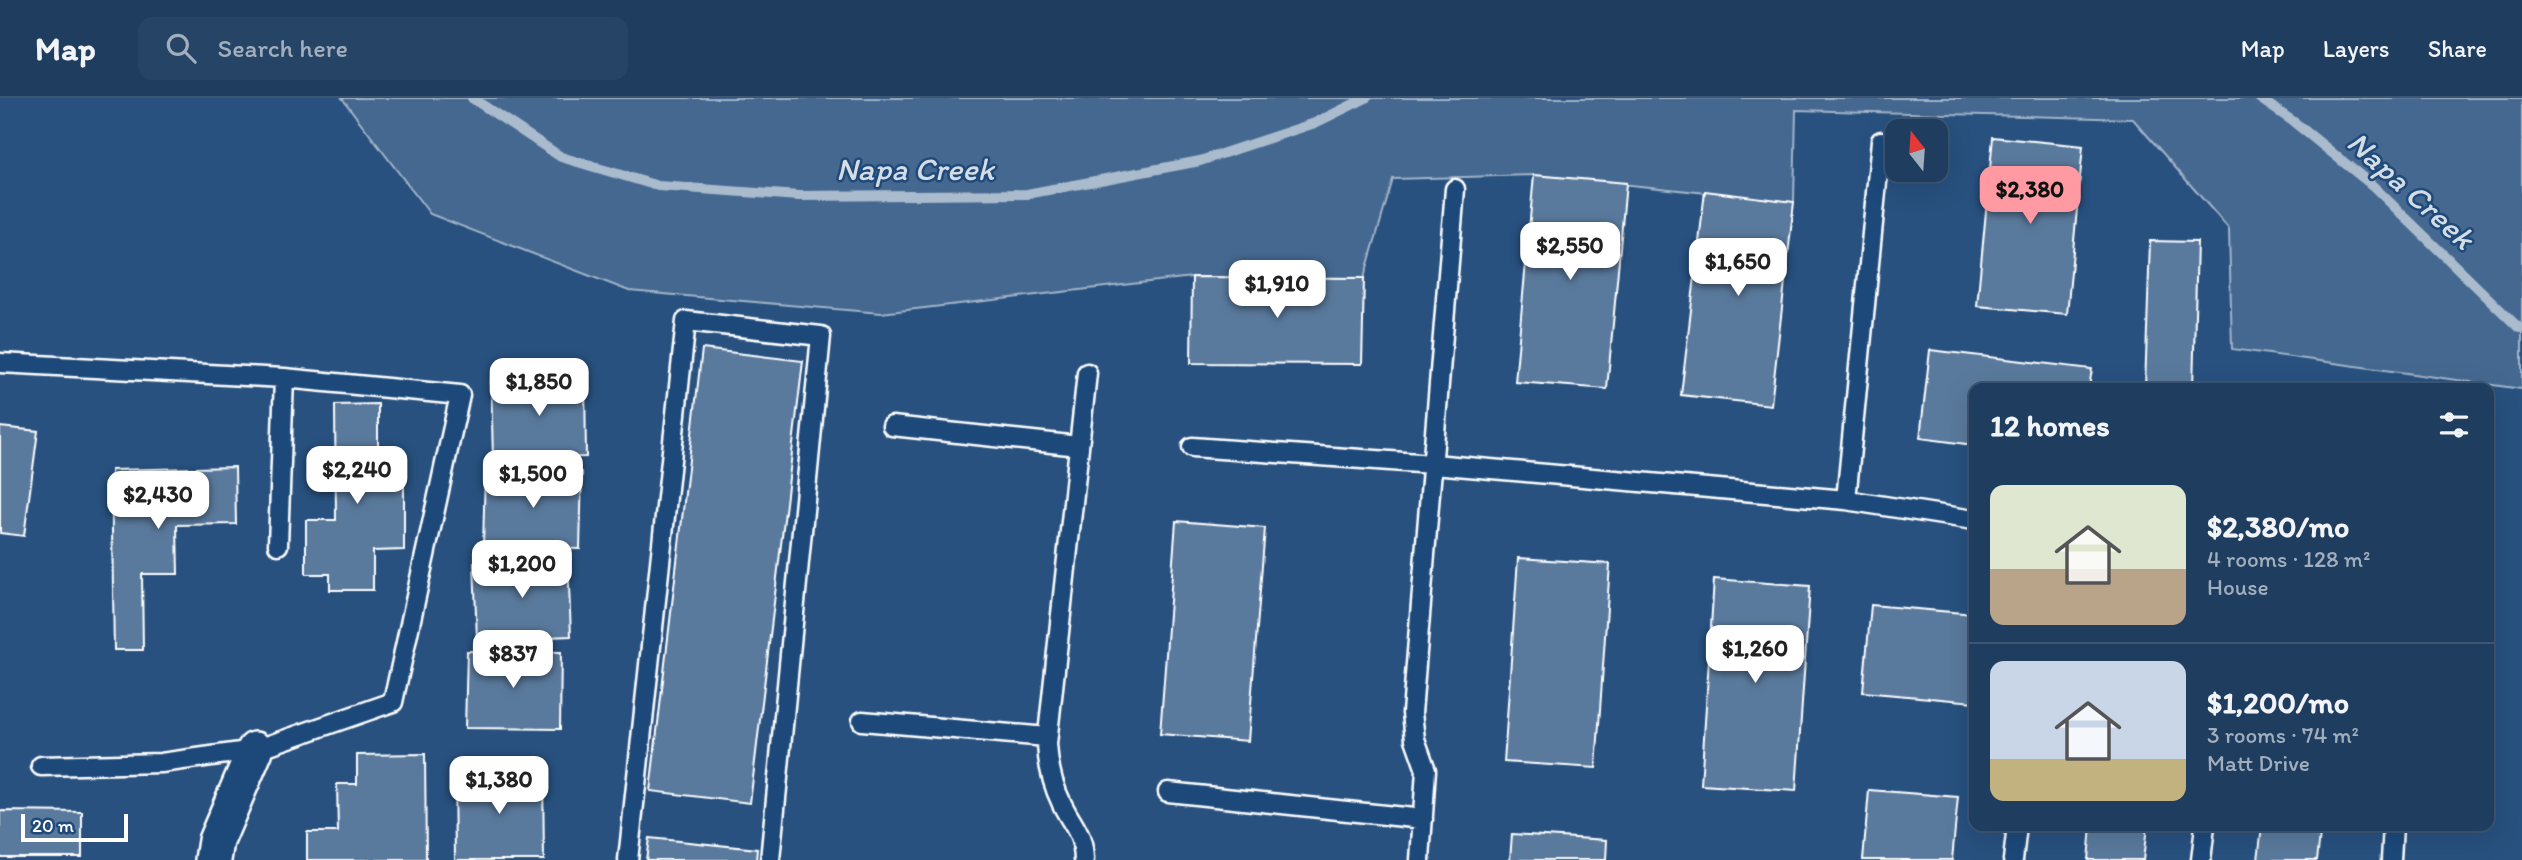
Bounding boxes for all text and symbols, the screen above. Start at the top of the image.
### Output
search box [138,17,628,80]
text: Map [35,29,96,68]
icon: search [162,29,200,67]
text: Search here [218,32,348,64]
text: Map [2241,34,2285,63]
text: Layers [2323,34,2390,63]
text: Share [2428,34,2487,63]
north arrow [1885,119,1948,182]
map controls [1885,119,1948,182]
water label: Napa Creek [2340,123,2484,258]
water label: Napa Creek [836,150,995,188]
pin: $2,380 [1973,166,2087,226]
text: $2,380 [1996,175,2064,203]
pin: $2,550 [1513,222,1627,282]
text: $2,550 [1536,231,1604,259]
pin: $1,650 [1681,238,1795,298]
text: $1,650 [1705,247,1771,275]
pin: $1,910 [1220,260,1334,320]
text: $1,910 [1245,269,1309,297]
pin: $1,850 [482,358,596,418]
text: $1,850 [506,367,572,395]
icon: filters [2435,406,2473,444]
text: 12 homes [1990,407,2110,444]
pin: $2,240 [300,446,414,506]
pin: $1,500 [476,450,590,510]
text: $2,240 [322,455,392,483]
text: $1,500 [499,459,567,487]
pin: $2,430 [101,472,215,531]
text: $2,430 [123,480,193,508]
text: $2,380/mo [2207,508,2349,545]
icon: home [2046,513,2130,597]
pin: $1,200 [465,540,579,600]
text: 4 rooms · 128 m² [2207,545,2370,573]
text: $1,200 [488,549,556,577]
text: House [2207,573,2269,601]
pin: $1,260 [1698,626,1812,685]
pin: $837 [472,630,554,690]
text: $1,260 [1722,634,1788,662]
text: $837 [489,639,537,667]
text: $1,200/mo [2207,684,2349,721]
icon: home [2046,689,2130,773]
text: 3 rooms · 74 m² [2207,721,2359,749]
text: Matt Drive [2207,749,2310,777]
pin: $1,380 [442,756,556,816]
text: $1,380 [465,765,533,793]
scale bar [21,811,128,843]
text: 20 m [32,814,74,837]

